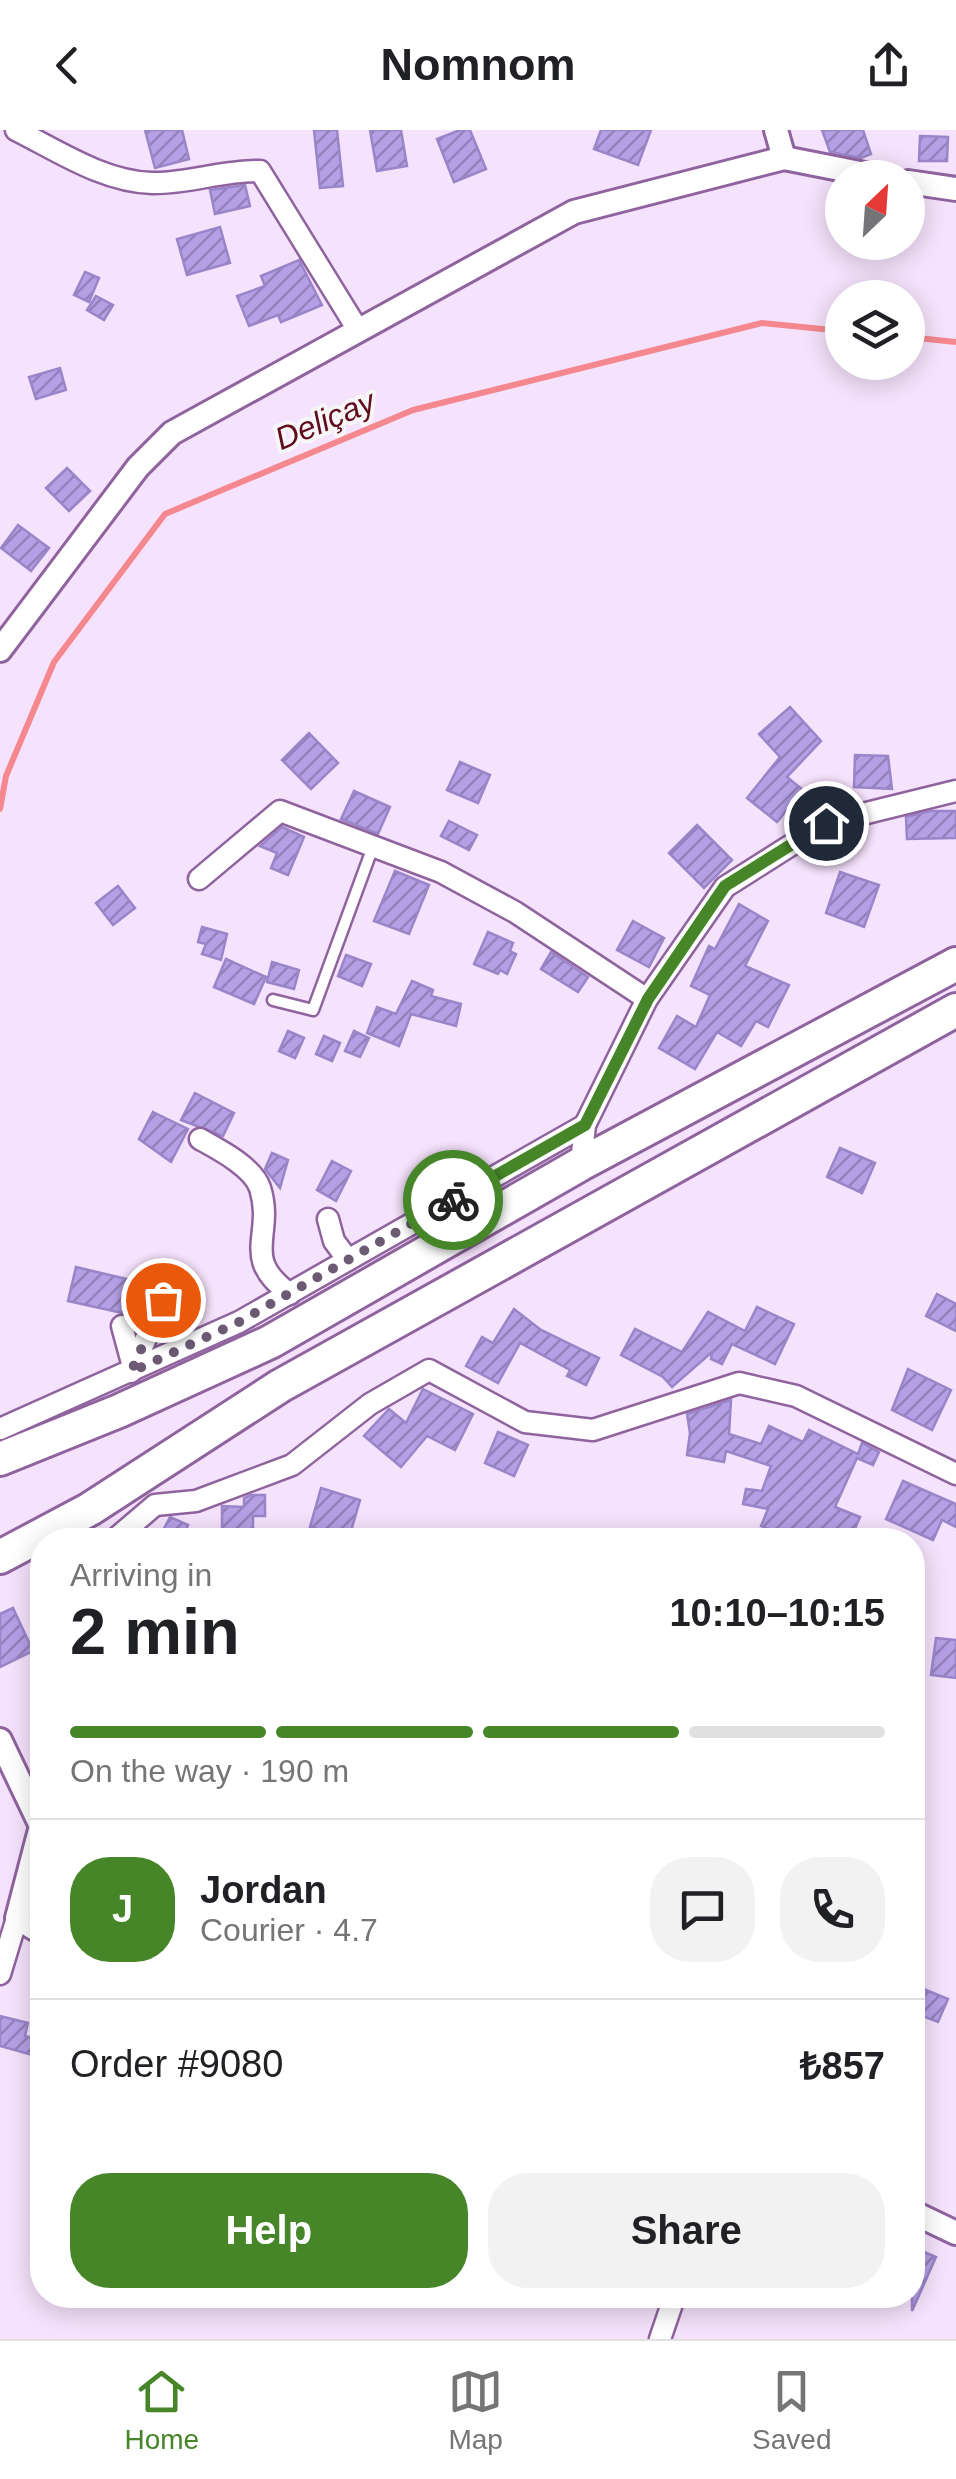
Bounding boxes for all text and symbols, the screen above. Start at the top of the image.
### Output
icon: back [40,38,95,93]
icon: share [861,38,916,93]
text: Nomnom [381,39,576,90]
north arrow [825,160,925,260]
map controls [825,160,925,380]
button: layers [825,280,925,380]
water label: Deliçay [270,382,382,457]
pin [784,781,869,866]
icon: home [799,796,854,851]
courier [403,1150,503,1250]
icon: bike [426,1173,481,1228]
pin [121,1258,206,1343]
icon: bag [136,1273,191,1328]
text: Arriving in [70,1557,212,1593]
text: 10:10–10:15 [669,1592,885,1634]
text: 2 min [70,1595,240,1668]
text: On the way · 190 m [70,1753,349,1789]
button: chat [650,1857,755,1962]
button: phone [780,1857,885,1962]
text: Jordan [200,1869,327,1911]
text: J [112,1888,133,1930]
text: Courier · 4.7 [200,1912,378,1948]
text: Order #9080 [70,2043,283,2085]
text: ₺857 [800,2045,885,2087]
button: Help [70,2173,468,2288]
button: Share [488,2173,885,2288]
tab: Home [124,2364,199,2456]
tab: Map [448,2364,503,2456]
tab: Saved [752,2364,831,2456]

